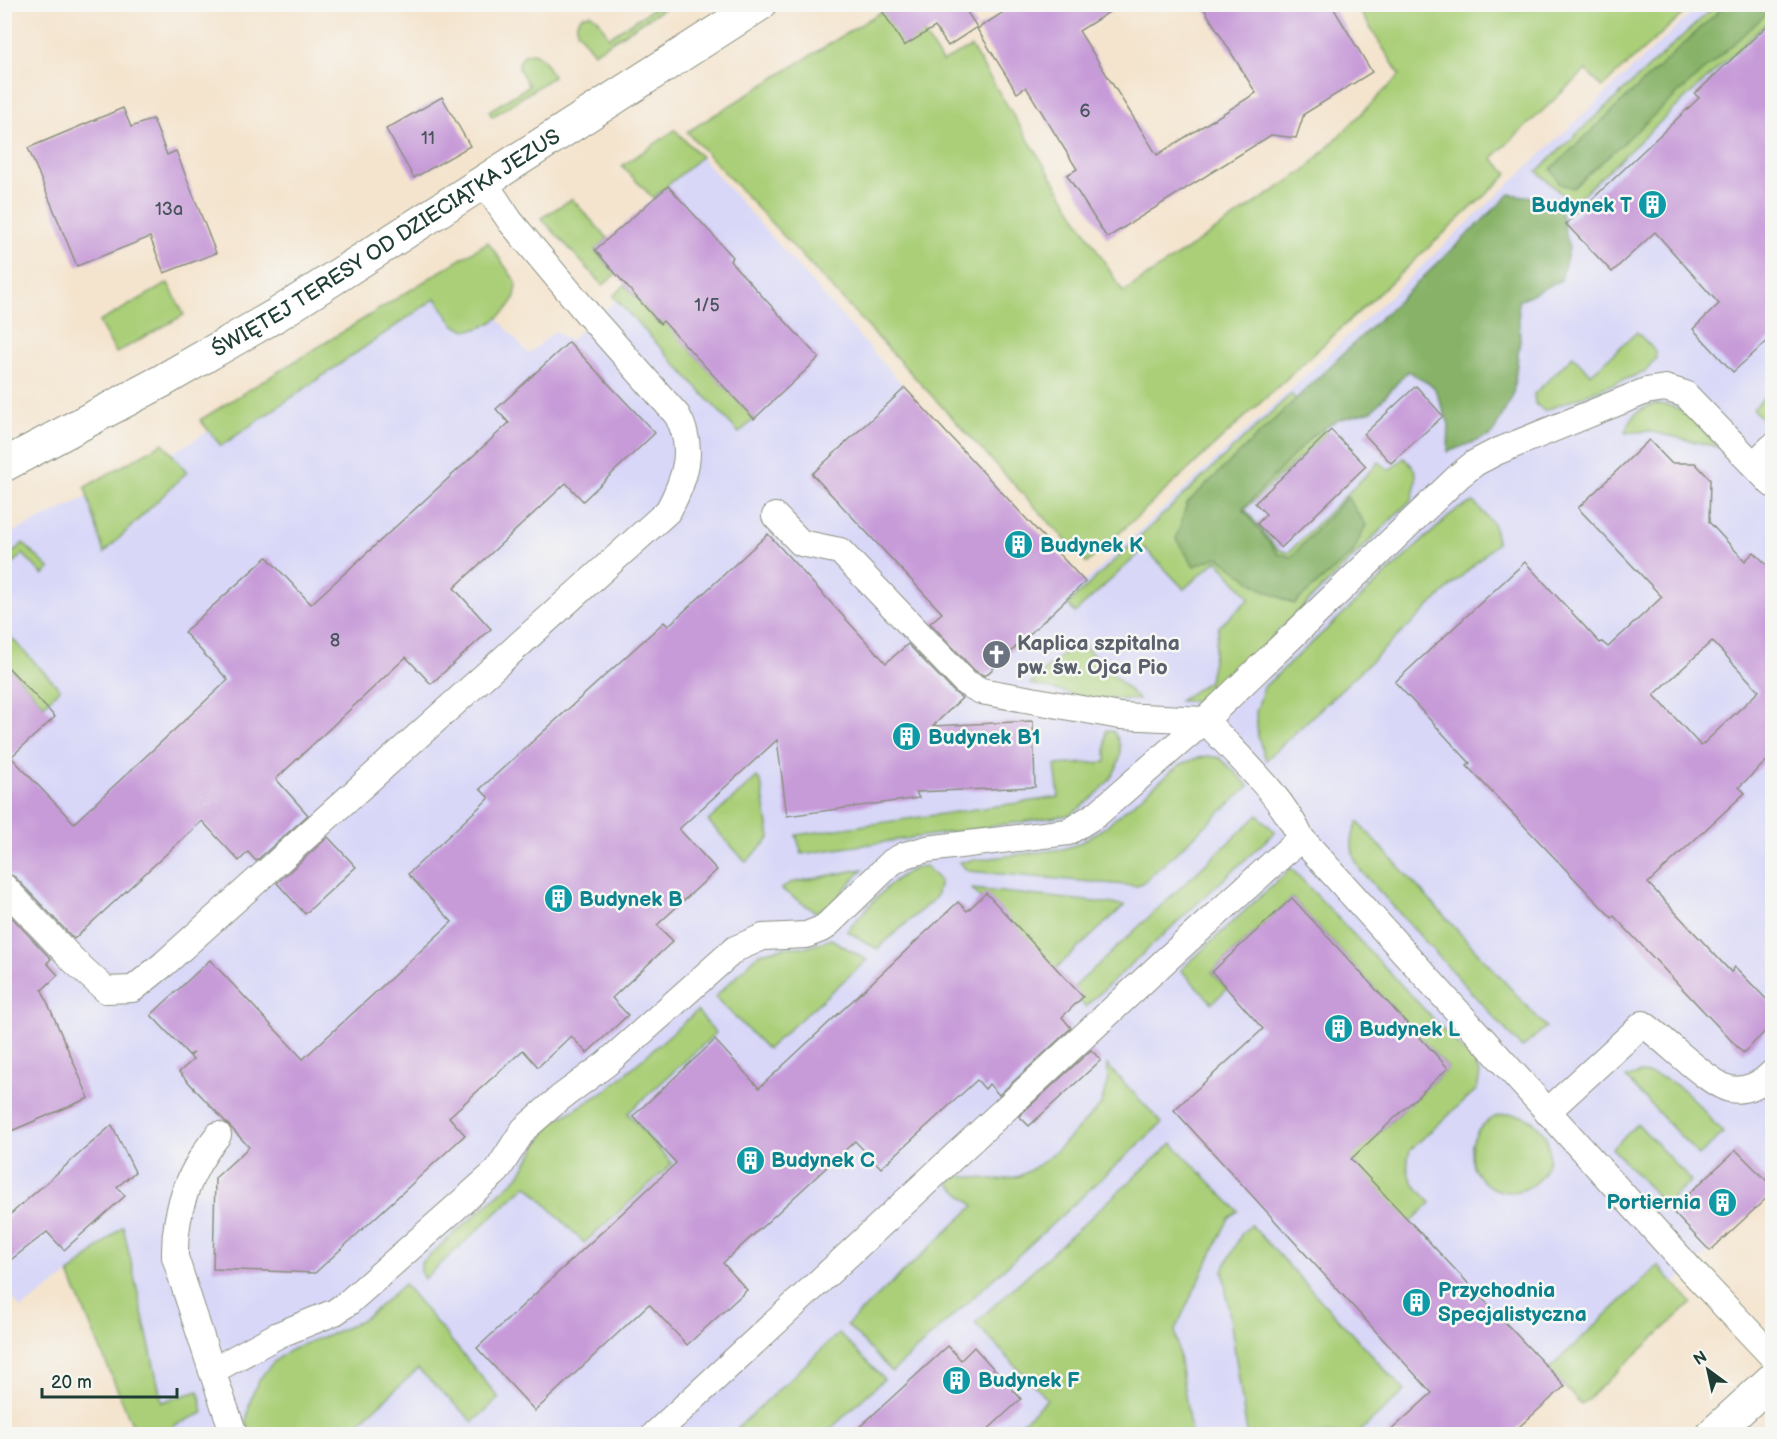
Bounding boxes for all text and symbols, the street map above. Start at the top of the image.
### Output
house number: 6 [1080,101,1091,122]
street label: ŚWIĘTEJ TERESY OD DZIECIĄTKA JEZUS [207,124,565,363]
house number: 11 [421,128,435,149]
building icon: Budynek T [1637,189,1669,221]
place label: Budynek T [1531,193,1632,218]
house number: 13a [155,199,183,220]
house number: 1/5 [694,295,720,316]
building icon: Budynek K [1003,529,1035,561]
place label: Budynek K [1040,533,1143,558]
house number: 8 [330,630,340,651]
place label: Kaplica szpitalna pw. św. Ojca Pio [1017,631,1180,680]
church icon: Kaplica szpitalna pw. św. Ojca Pio [980,639,1012,671]
building icon: Budynek B1 [891,721,923,753]
place label: Budynek B1 [928,725,1041,750]
building icon: Budynek B [542,883,574,915]
place label: Budynek B [579,887,683,912]
building icon: Budynek L [1322,1013,1354,1045]
place label: Budynek L [1359,1017,1460,1042]
building icon: Budynek C [734,1144,766,1176]
place label: Budynek C [771,1148,875,1173]
building icon: Portiernia [1706,1186,1738,1218]
place label: Portiernia [1607,1190,1701,1215]
place label: Przychodnia Specjalistyczna [1438,1278,1587,1327]
building icon: Przychodnia Specjalistyczna [1401,1286,1433,1318]
north arrow [1678,1340,1738,1400]
text: N [1690,1347,1711,1370]
scale bar [42,1361,177,1399]
building icon: Budynek F [941,1364,973,1396]
place label: Budynek F [978,1368,1080,1393]
text: 20 m [51,1372,92,1393]

